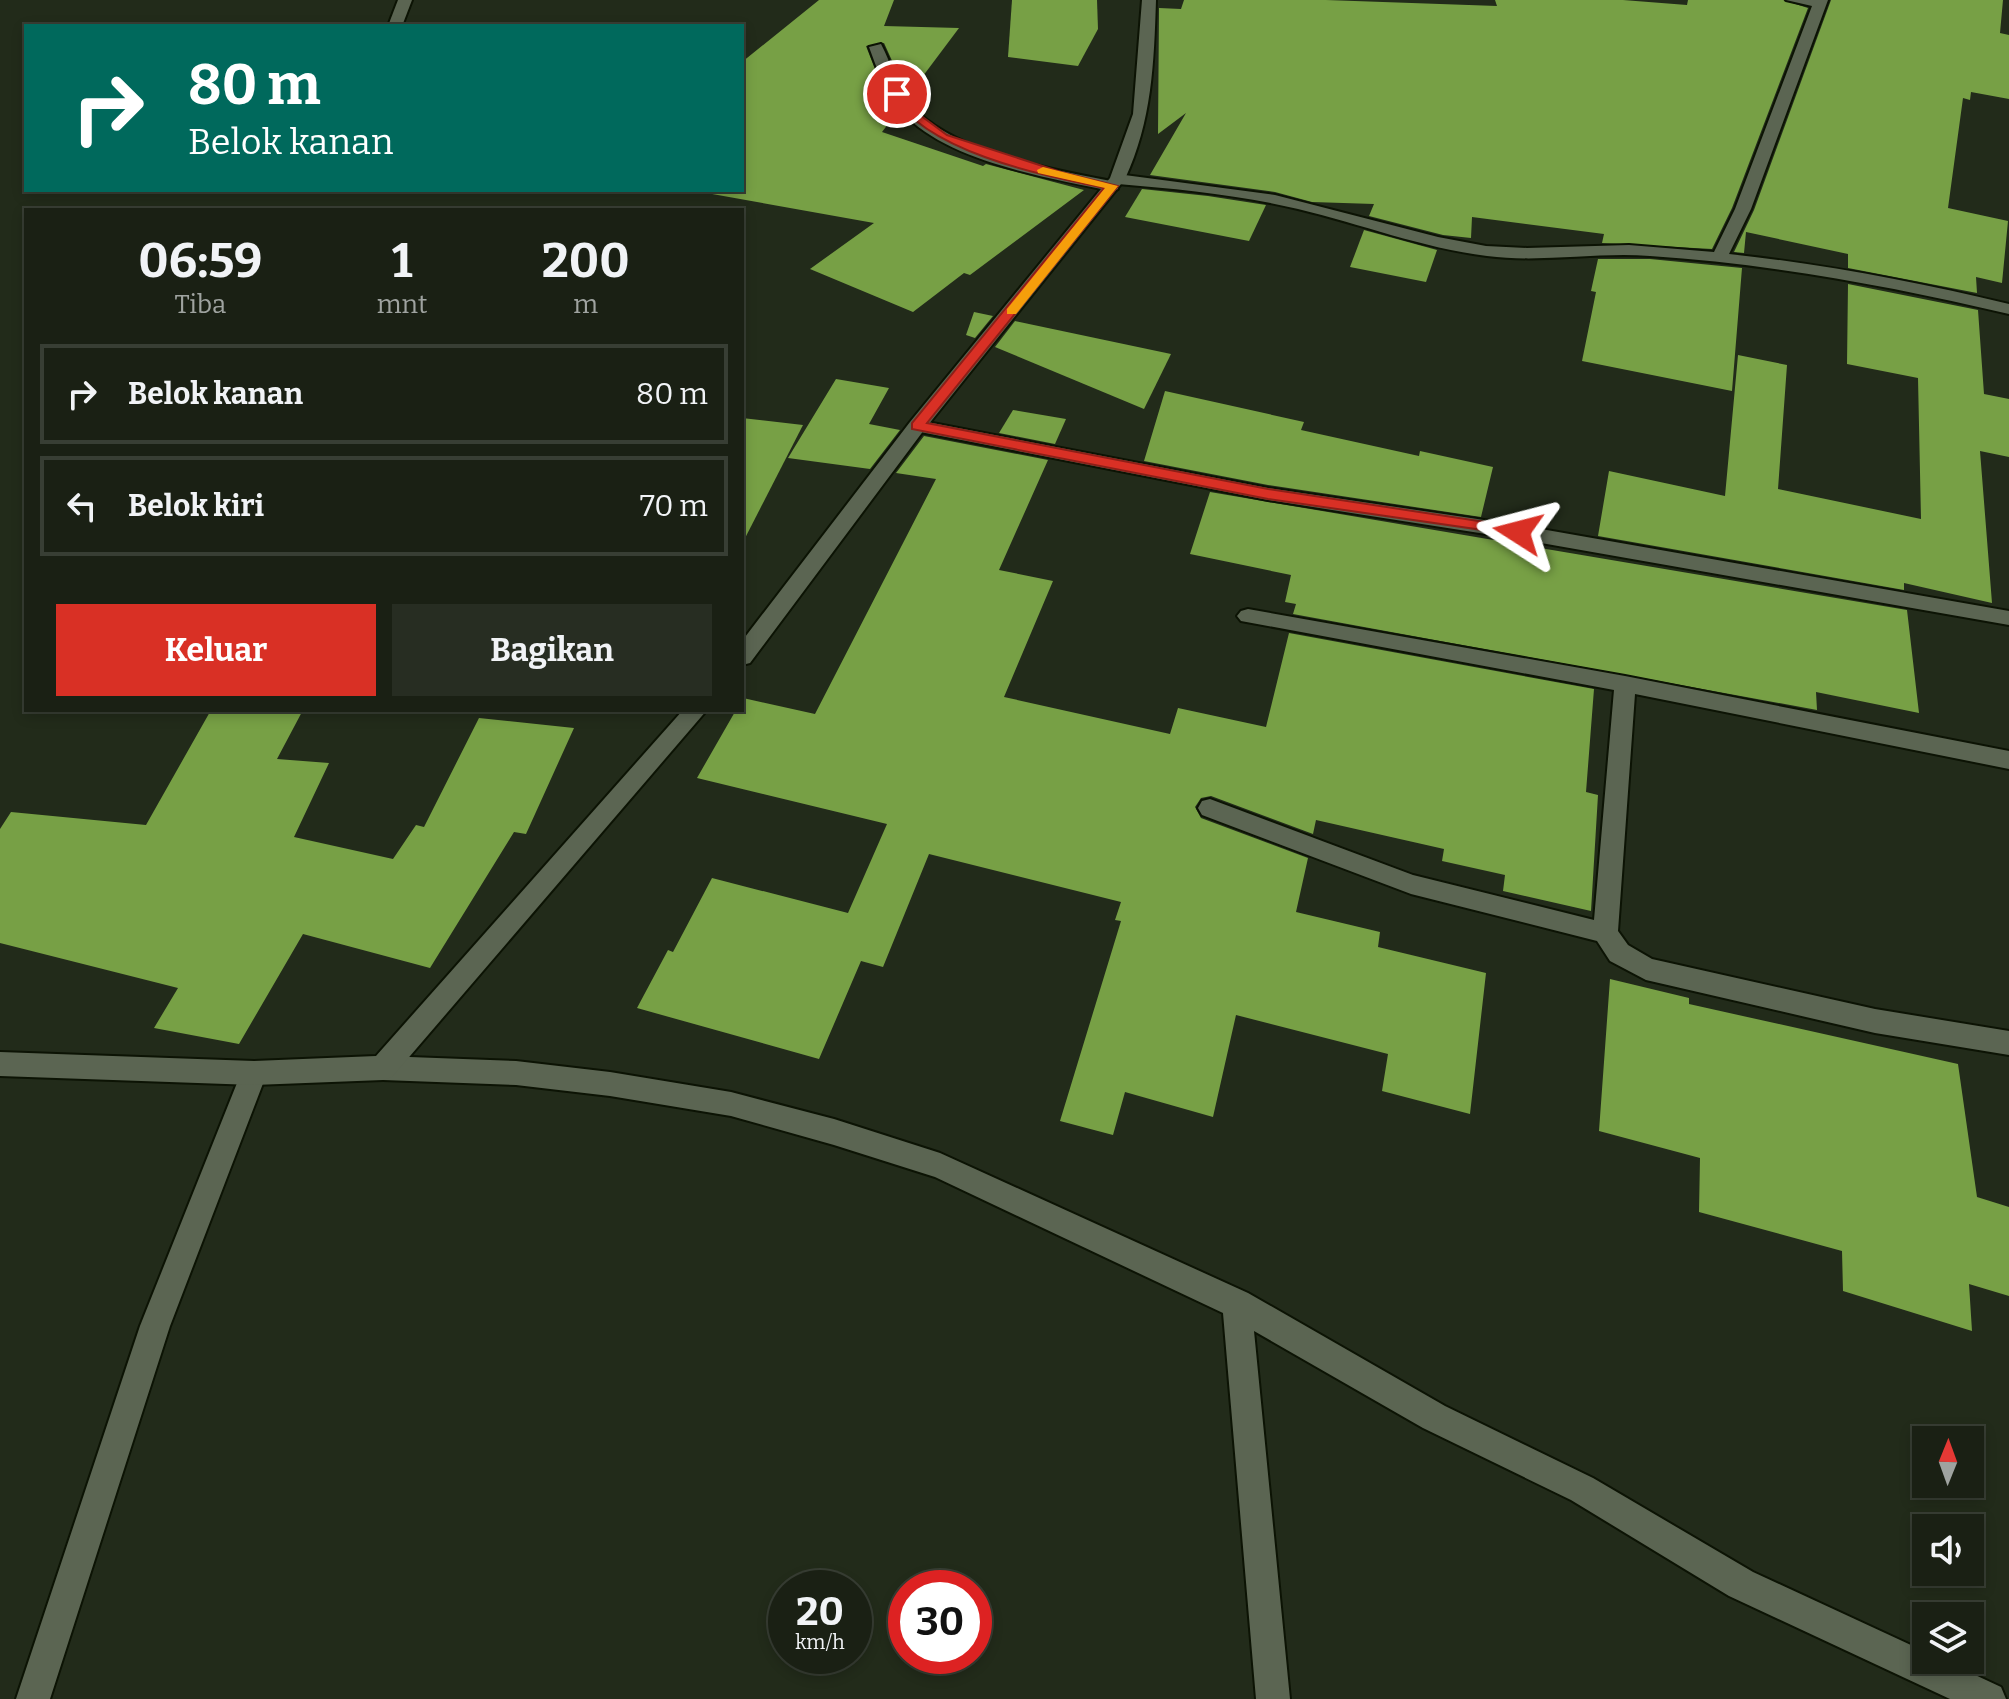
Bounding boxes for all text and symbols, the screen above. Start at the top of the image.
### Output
text: 80 m [188,52,321,119]
icon: right [56,56,160,160]
pin [863,60,931,128]
icon: arrive [875,72,919,116]
text: Belok kanan [188,120,394,164]
text: 06:59 [138,232,262,290]
text: 1 [392,232,412,290]
text: 200 [542,232,630,290]
text: Tiba [175,289,226,320]
text: mnt [377,289,427,320]
text: m [573,289,598,320]
icon: right [60,372,104,416]
text: Belok kanan [128,376,303,412]
text: 80 m [636,376,708,412]
icon: left [60,484,104,528]
text: Belok kiri [128,488,264,524]
text: 70 m [640,488,708,524]
position arrow [1476,490,1560,574]
button: Keluar [56,604,376,696]
button: Bagikan [392,604,712,696]
north arrow [1912,1426,1984,1498]
map controls [1912,1426,1984,1674]
button: sound [1912,1514,1984,1586]
speed limit sign: 30 [888,1570,992,1674]
text: 20 [796,1588,844,1636]
button: layers [1912,1602,1984,1674]
text: km/h [795,1630,845,1654]

